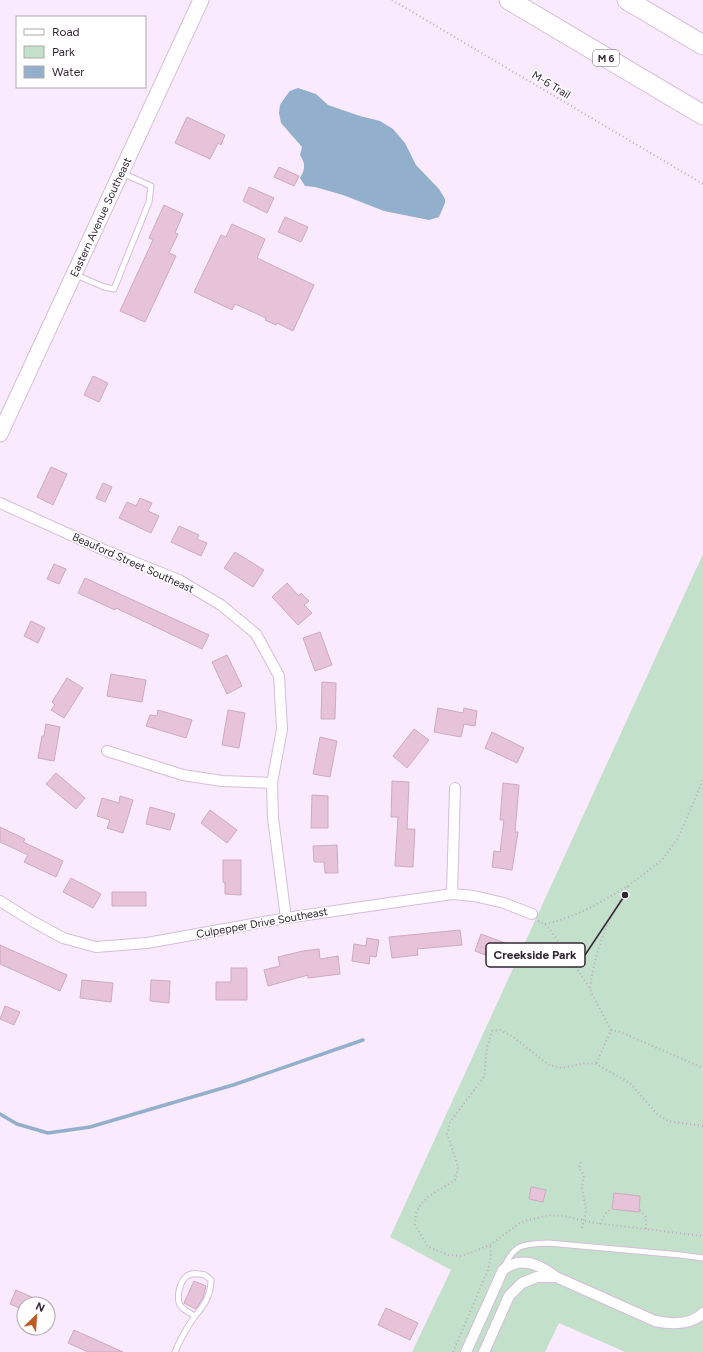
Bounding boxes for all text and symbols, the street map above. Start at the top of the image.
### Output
legend [16,16,146,88]
text: Road [52,25,80,39]
text: Park [52,45,75,59]
road number: M 6 [593,50,619,66]
text: Water [52,65,84,79]
street label: M-6 Trail [529,68,573,102]
street label: Eastern Avenue Southeast [67,155,134,279]
street label: Beauford Street Southeast [70,530,196,596]
street label: Culpepper Drive Southeast [195,905,329,941]
callout: Creekside Park [486,943,585,967]
text: Creekside Park [494,948,577,962]
north arrow [16,1296,56,1336]
text: N [33,1300,47,1315]

